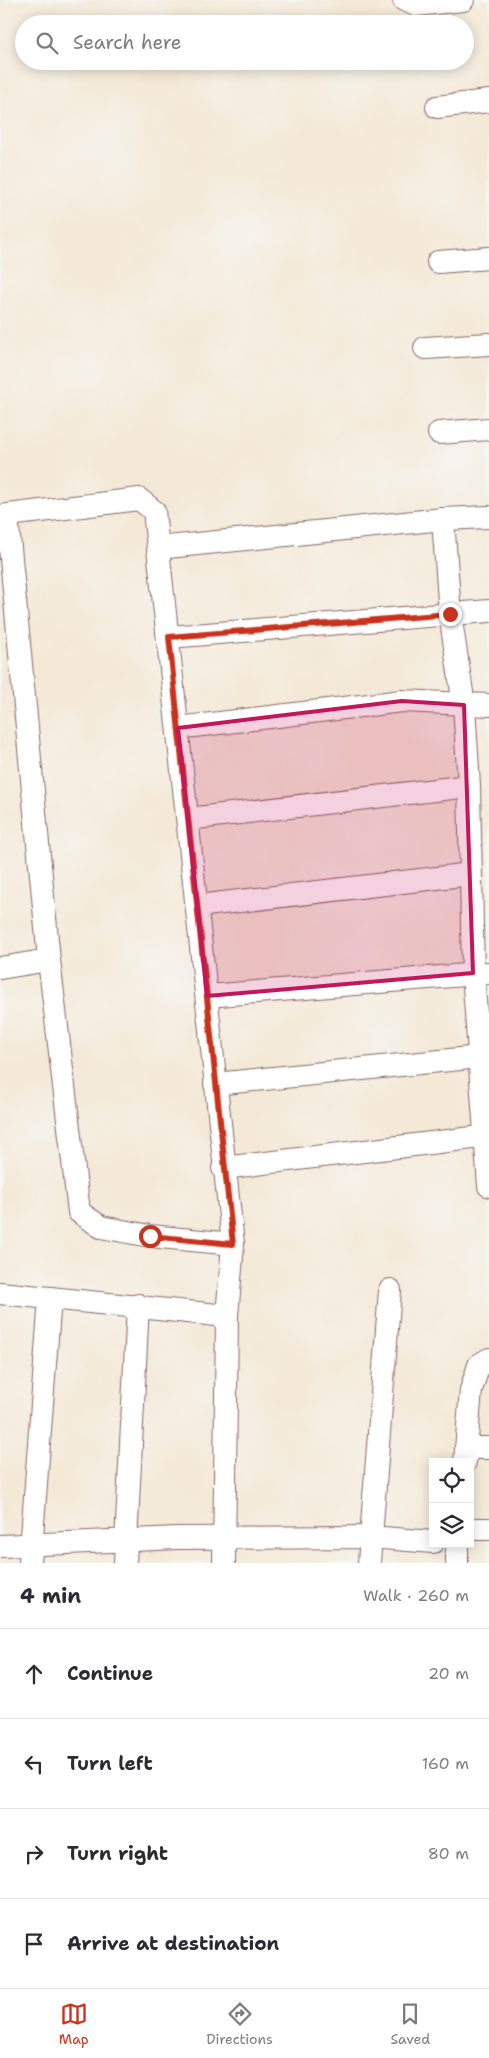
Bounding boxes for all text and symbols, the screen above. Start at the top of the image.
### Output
search box [15,15,474,70]
icon: search [33,29,61,57]
text: Search here [73,30,182,55]
route end [439,603,462,626]
route start [139,1225,162,1248]
map controls [429,1458,474,1548]
button: locate [429,1458,474,1503]
button: layers [429,1503,474,1548]
text: 4 min [20,1582,81,1610]
text: Walk · 260 m [363,1585,469,1606]
icon: ahead [20,1660,48,1688]
text: Continue [67,1661,153,1686]
text: 20 m [428,1663,469,1684]
icon: left [20,1750,48,1778]
text: Turn left [67,1751,153,1776]
text: 160 m [422,1753,469,1774]
icon: right [20,1840,48,1868]
text: Turn right [67,1841,168,1866]
text: 80 m [428,1843,469,1864]
icon: arrive [20,1930,48,1958]
text: Arrive at destination [67,1931,279,1956]
tab: Map [59,2000,89,2048]
tab: Directions [206,2000,273,2048]
tab: Saved [391,2000,430,2048]

